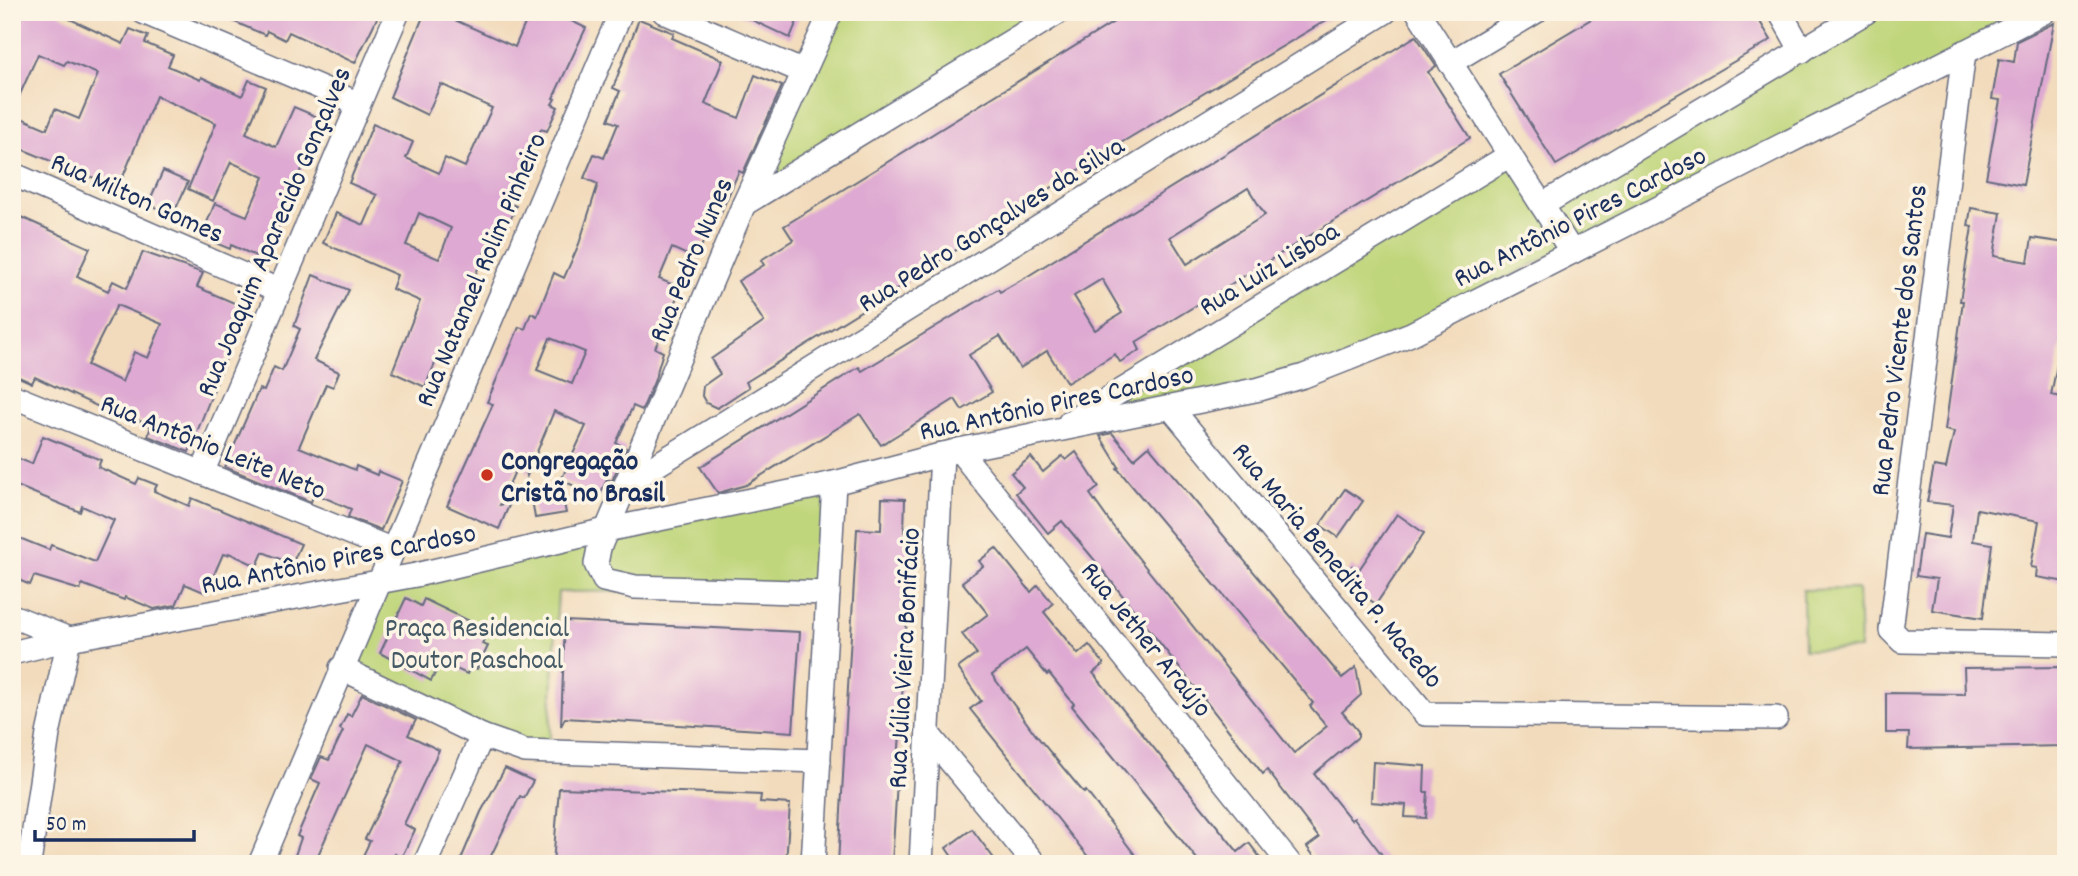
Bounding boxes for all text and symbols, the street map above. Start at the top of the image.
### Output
street label: Rua Joaquim Aparecido Gonçalves [189,62,364,404]
street label: Rua Natanael Rolim Pinheiro [408,128,560,414]
street label: Rua Pedro Gonçalves da Silva [852,128,1134,326]
street label: Rua Antônio Pires Cardoso [1448,138,1715,301]
street label: Rua Milton Gomes [43,145,229,257]
street label: Rua Pedro Nunes [641,172,746,350]
street label: Rua Pedro Vicente dos Santos [1863,183,1941,499]
street label: Rua Luiz Lisboa [1193,213,1349,329]
street label: Rua Antônio Pires Cardoso [916,357,1198,454]
street label: Rua Antônio Leite Neto [93,386,331,513]
street label: Rua Maria Benedita P. Macedo [1220,435,1451,699]
place label: Congregação Cristã no Brasil [501,444,665,516]
marker: Congregação Cristã no Brasil [479,467,495,483]
street label: Rua Antônio Pires Cardoso [198,516,480,608]
street label: Rua Júlia Vieira Bonifácio [880,527,934,790]
street label: Rua Jether Araújo [1069,554,1220,728]
park label: Praça Residencial Doutor Paschoal [385,611,570,683]
scale bar [35,799,194,843]
text: 50 m [46,811,86,841]

